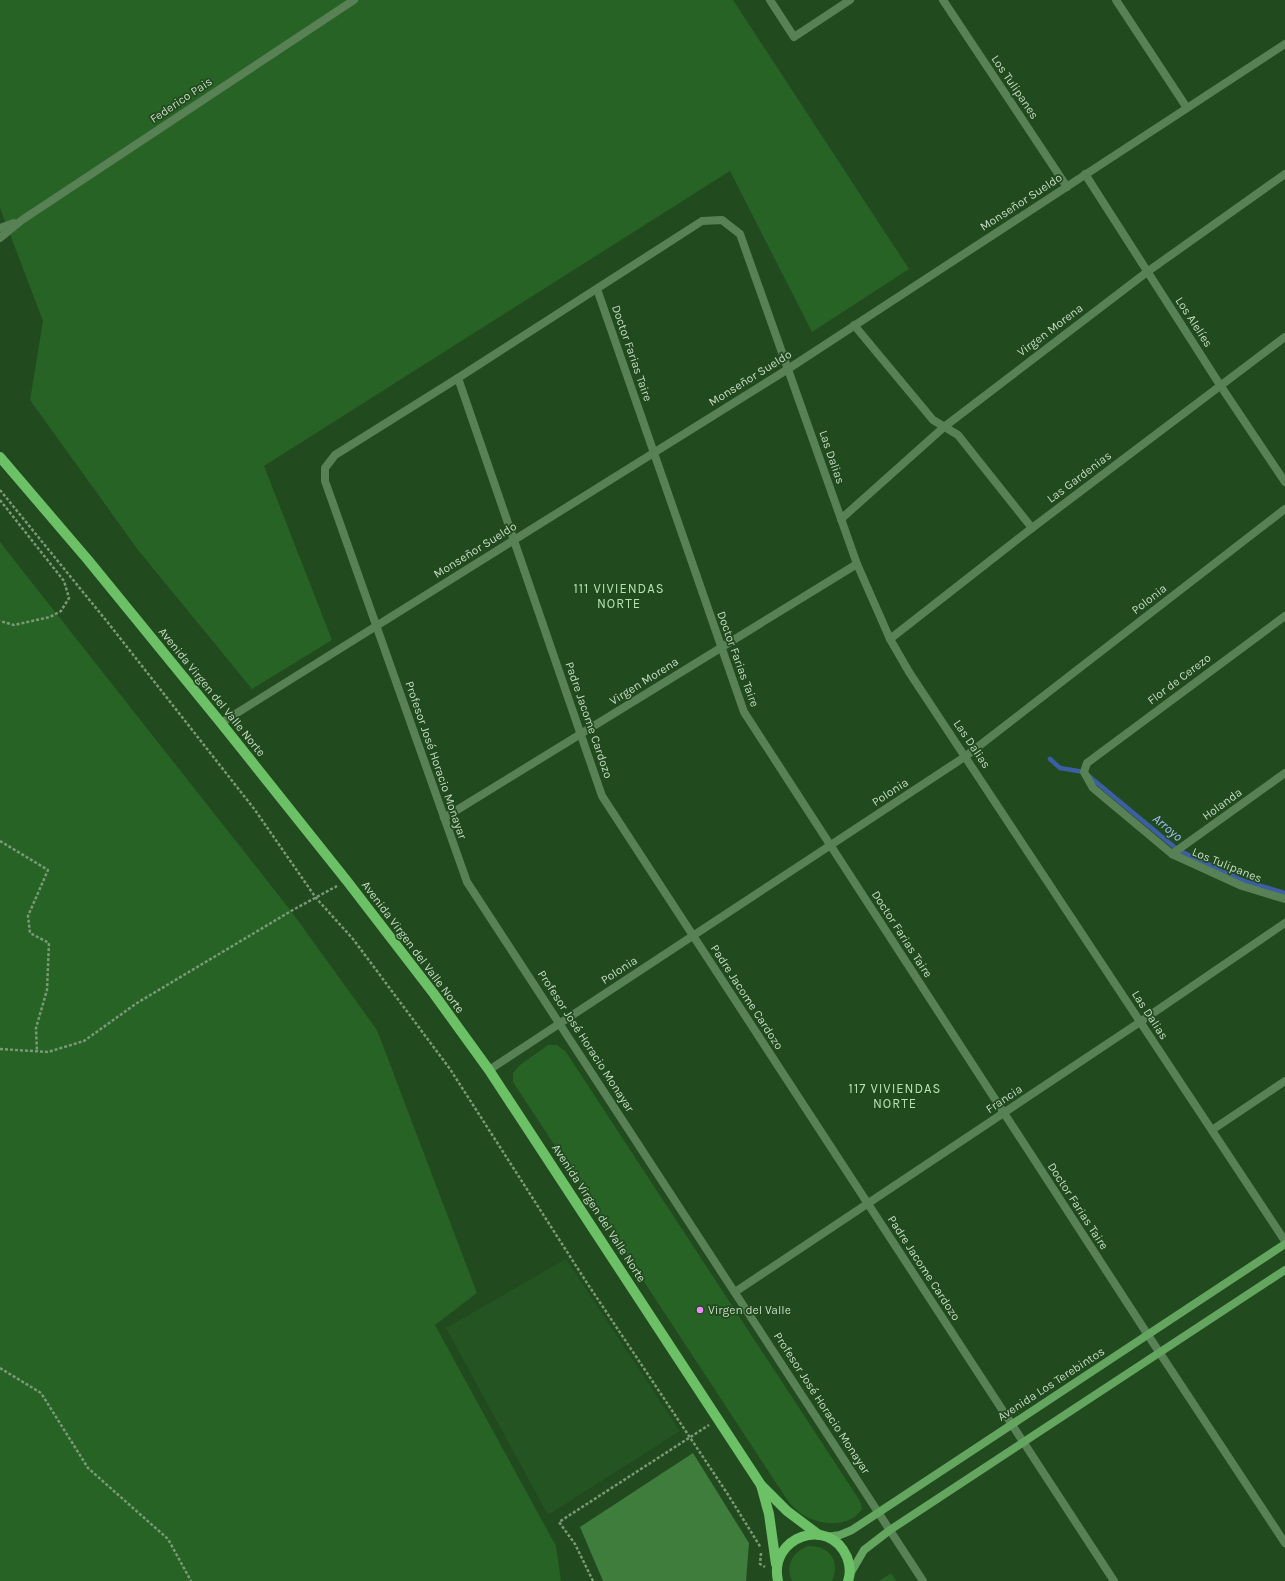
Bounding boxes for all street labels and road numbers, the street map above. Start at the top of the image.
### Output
street label: Los Tulipanes [988,52,1042,122]
street label: Federico Pais [147,74,215,126]
street label: Monseñor Sueldo [977,170,1065,234]
street label: Los Alelíes [1173,294,1215,350]
street label: Virgen Morena [1014,301,1086,359]
street label: Doctor Farias Taire [609,303,655,403]
street label: Monseñor Sueldo [706,347,794,409]
street label: Las Dalias [816,428,848,486]
street label: Las Gardenias [1044,448,1114,506]
street label: Monseñor Sueldo [431,519,519,581]
street label: Polonia [1129,581,1169,617]
street label: Doctor Farias Taire [714,609,762,709]
street label: Avenida Virgen del Valle Norte [156,625,268,759]
street label: Flor de Cerezo [1145,651,1213,707]
street label: Virgen Morena [607,654,681,708]
street label: Padre Jacome Cardozo [562,660,616,780]
street label: Profesor José Horacio Monayar [402,679,470,842]
street label: Las Dalias [951,717,993,771]
street label: Polonia [869,775,911,809]
street label: Holanda [1199,785,1245,823]
street label: Los Tulipanes [1190,845,1264,885]
street label: Avenida Virgen del Valle Norte [359,878,467,1016]
street label: Doctor Farias Taire [869,888,935,980]
street label: Padre Jacome Cardozo [708,942,786,1052]
street label: Polonia [598,953,640,987]
street label: Profesor José Horacio Monayar [535,967,638,1115]
street label: Las Dalias [1129,988,1171,1042]
street label: Francia [983,1082,1025,1116]
street label: Avenida Virgen del Valle Norte [549,1141,649,1285]
street label: Doctor Farias Taire [1045,1160,1111,1252]
street label: Padre Jacome Cardozo [885,1213,963,1323]
street label: Profesor José Horacio Monayar [771,1329,874,1477]
street label: Avenida Los Terebintos [995,1344,1107,1424]

